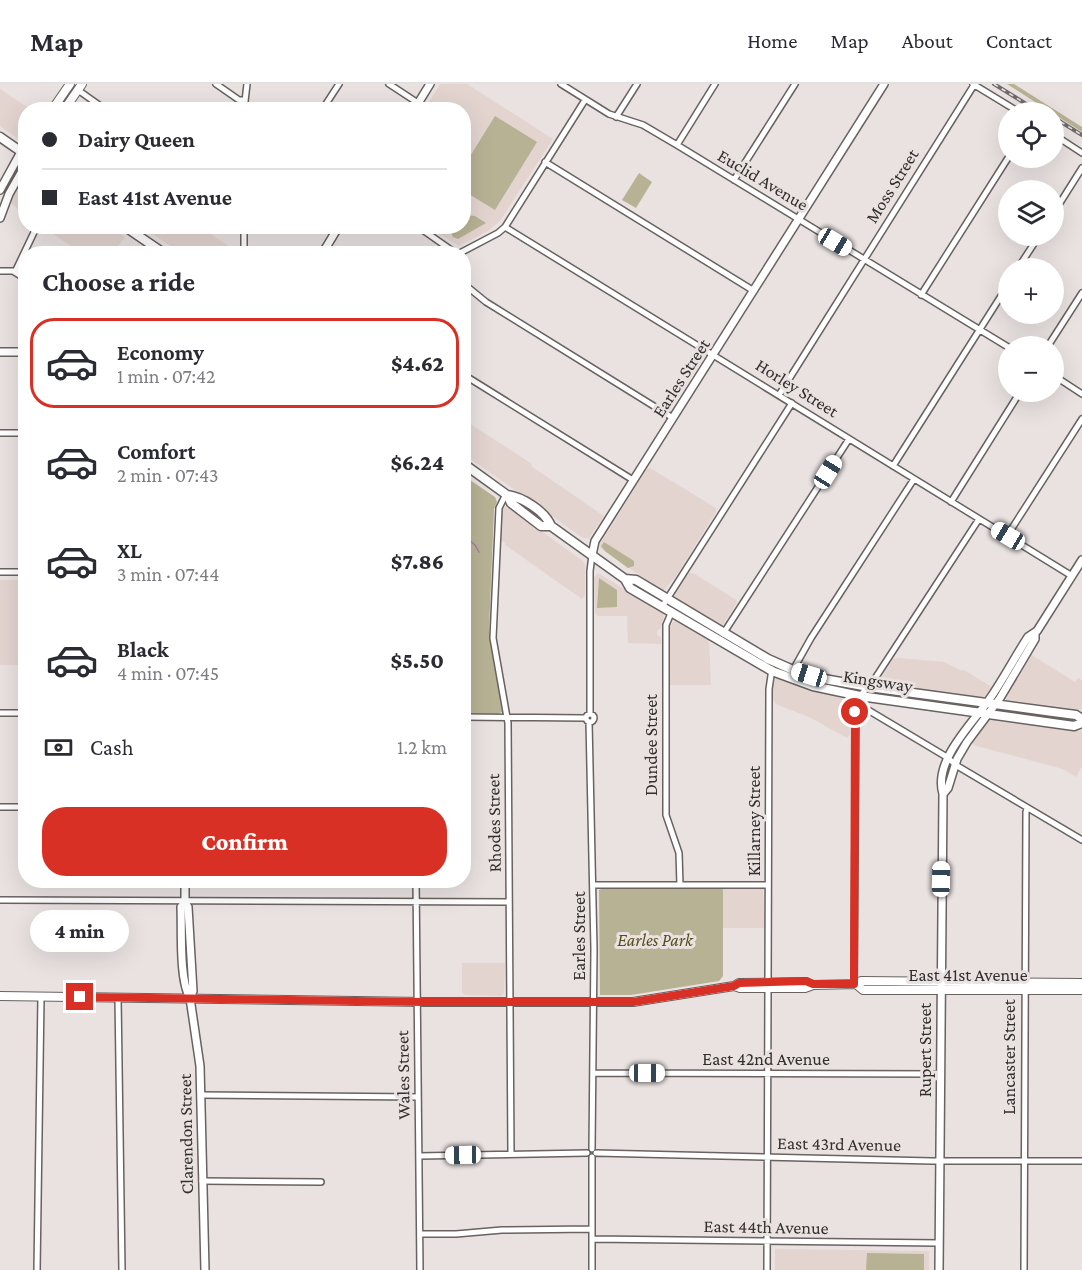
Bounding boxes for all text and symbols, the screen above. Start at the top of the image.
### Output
text: Map [30,26,83,57]
text: Home [747,29,797,53]
text: Map [830,29,869,53]
text: About [902,29,953,53]
text: Contact [986,29,1052,53]
map controls [998,102,1064,402]
button: locate [998,102,1064,168]
text: Dairy Queen [78,127,195,152]
street label: Moss Street [861,144,923,227]
street label: Euclid Avenue [714,145,812,215]
button: layers [998,180,1064,246]
text: East 41st Avenue [78,185,232,210]
car [815,225,855,259]
button: + [998,258,1064,324]
text: Choose a ride [42,267,195,297]
street label: Earles Street [648,334,714,421]
icon: car [45,336,99,390]
button: − [998,336,1064,402]
text: Economy [117,340,204,365]
text: $4.62 [391,351,444,376]
street label: Horley Street [752,355,843,422]
text: 1 min · 07:42 [117,365,216,387]
icon: car [45,435,99,489]
text: Comfort [117,439,195,464]
text: $6.24 [390,450,444,475]
car [811,452,845,492]
text: 2 min · 07:43 [117,464,218,486]
car [988,519,1028,553]
icon: car [45,534,99,588]
text: XL [117,538,142,563]
text: $7.86 [391,549,444,574]
text: 3 min · 07:44 [117,563,219,585]
icon: car [45,633,99,687]
text: Black [117,637,169,662]
text: $5.50 [391,648,444,673]
car [789,661,829,689]
text: 4 min · 07:45 [117,662,219,684]
street label: Kingsway [842,666,915,696]
street label: Dundee Street [641,693,661,796]
route start [841,698,868,725]
icon: cash [42,731,75,764]
text: Cash [90,735,134,760]
text: 1.2 km [397,736,447,758]
street label: Killarney Street [744,765,764,876]
street label: Rhodes Street [483,773,505,872]
button: Confirm [42,807,447,876]
car [932,861,950,897]
street label: Earles Street [569,890,589,981]
callout: 4 min [31,910,130,952]
text: 4 min [55,920,104,942]
park label: Earles Park [617,930,694,950]
street label: East 41st Avenue [908,965,1028,985]
route end [66,983,93,1010]
street label: Lancaster Street [999,998,1019,1115]
street label: Rupert Street [915,1002,935,1097]
street label: Wales Street [392,1029,414,1120]
street label: East 42nd Avenue [702,1049,830,1069]
car [629,1064,665,1082]
street label: Clarendon Street [175,1072,197,1195]
street label: East 43rd Avenue [777,1133,901,1155]
car [445,1146,481,1164]
street label: East 44th Avenue [703,1216,829,1238]

